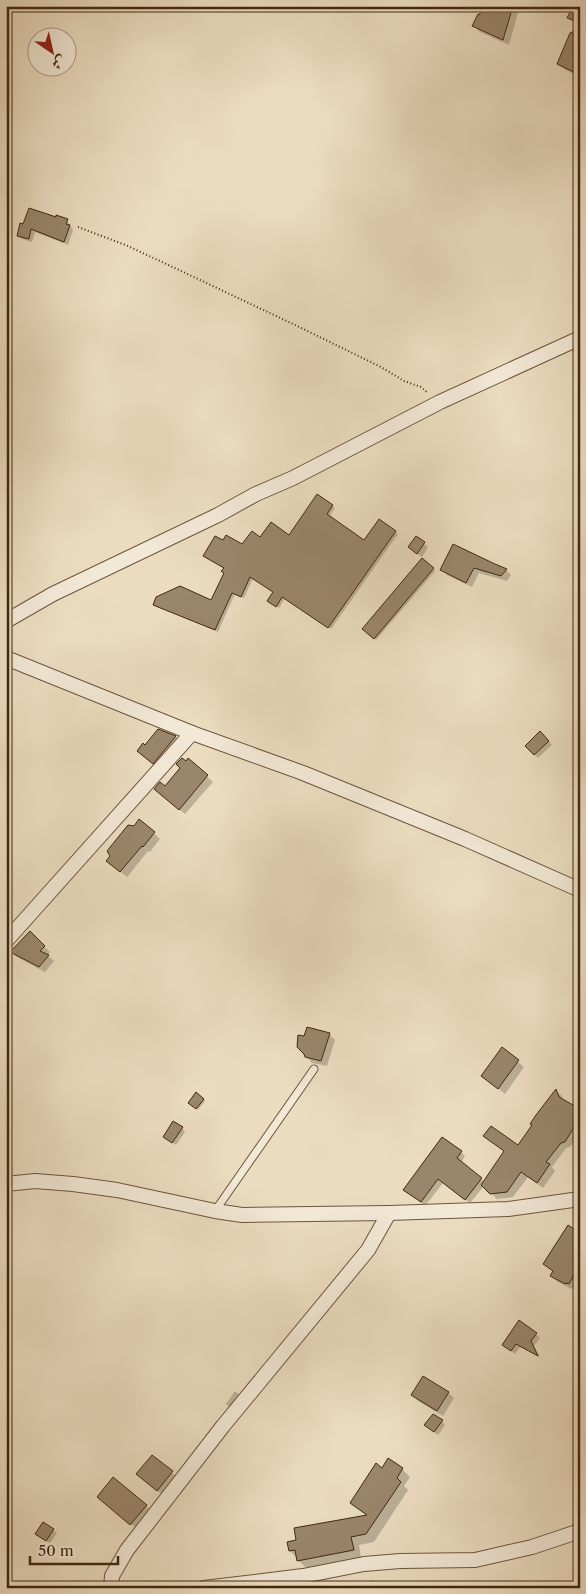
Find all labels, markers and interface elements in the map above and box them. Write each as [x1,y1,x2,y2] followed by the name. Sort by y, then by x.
[28,28,78,78] north arrow
[48,51,70,74] text: ش
[30,1534,118,1566] scale bar
[38,1541,74,1560] text: 50 m

